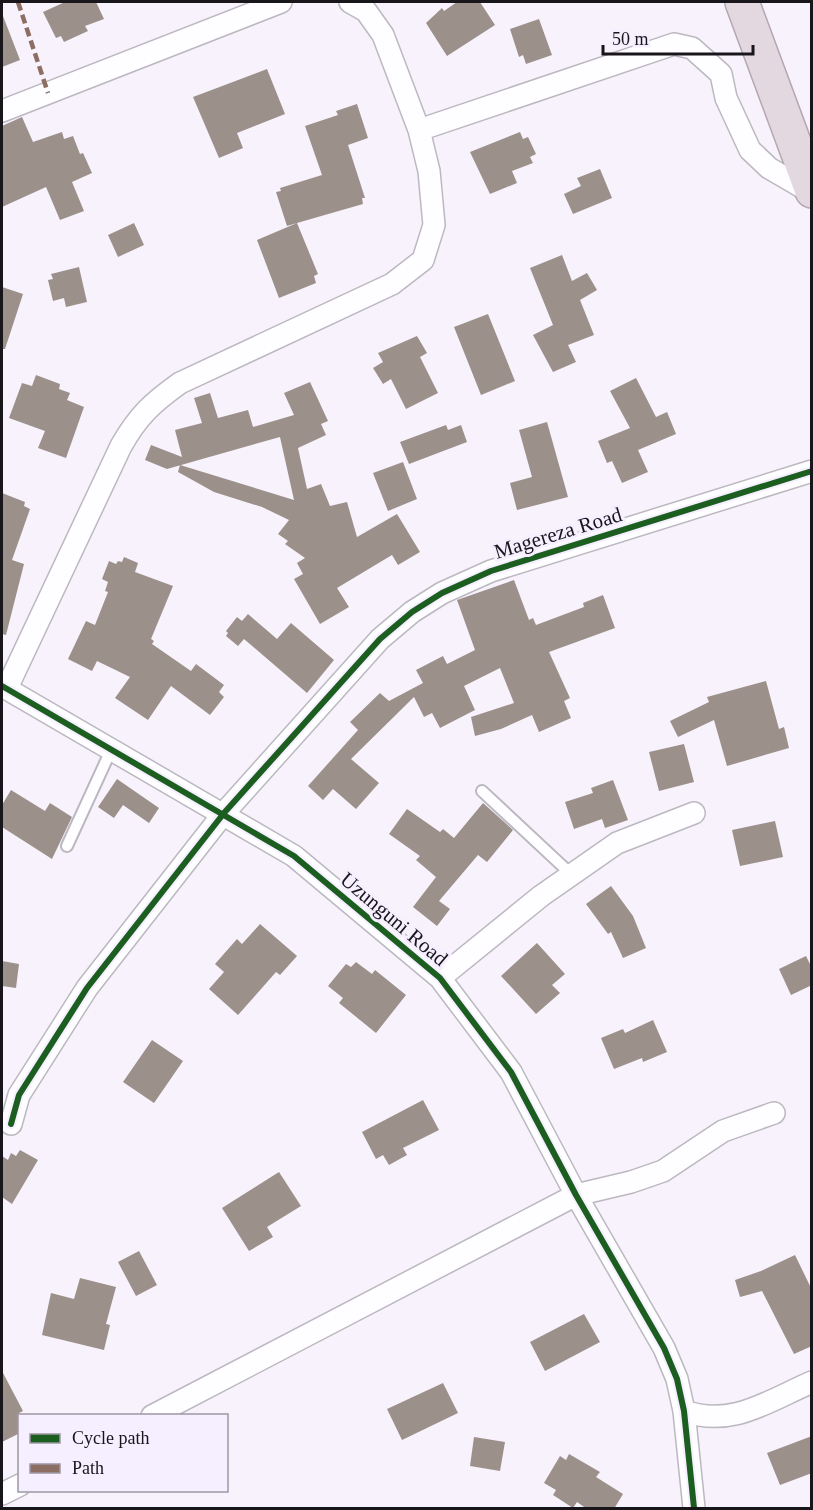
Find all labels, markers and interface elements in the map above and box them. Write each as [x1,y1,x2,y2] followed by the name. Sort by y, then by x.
[603,18,753,56] scale bar
[612,29,649,49] text: 50 m
[491,502,625,564] street label: Magereza Road
[336,867,453,971] street label: Uzunguni Road
[18,1414,228,1492] legend
[72,1428,149,1448] text: Cycle path
[72,1458,104,1478] text: Path

